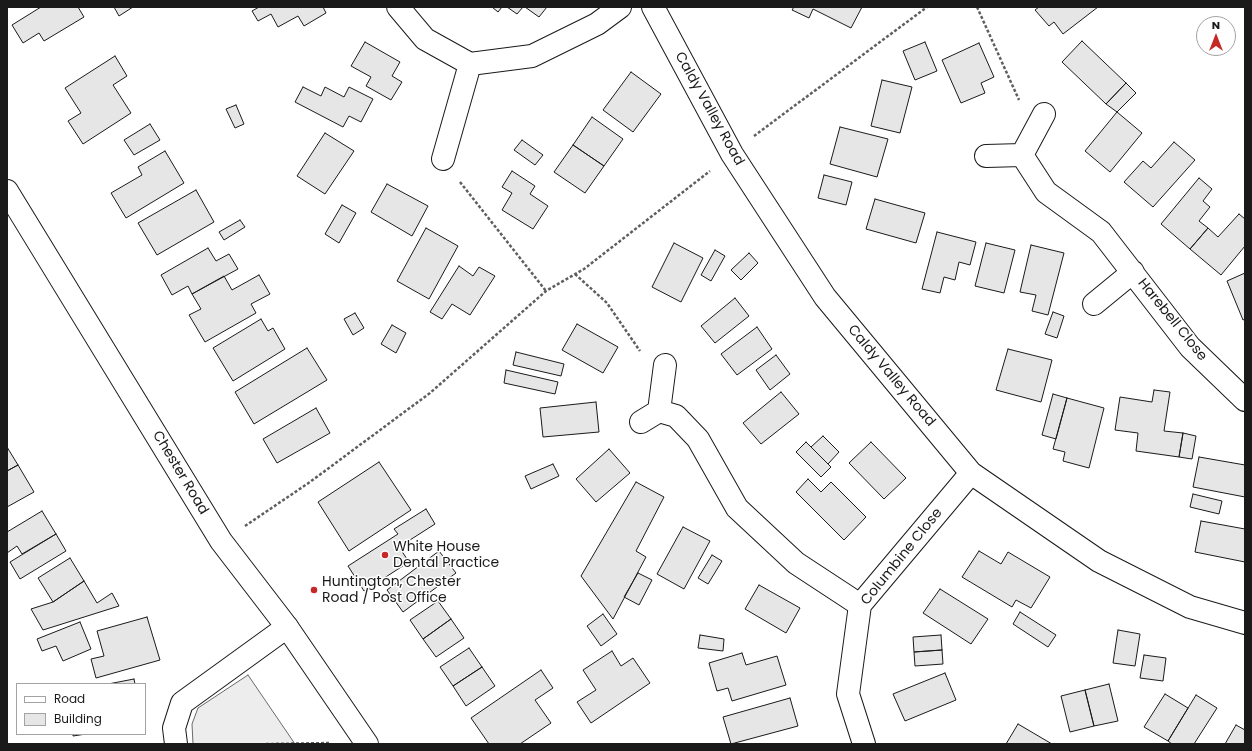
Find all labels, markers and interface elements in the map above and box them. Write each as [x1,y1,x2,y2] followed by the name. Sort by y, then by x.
[1196,16,1236,56] north arrow
[1212,17,1220,33] text: N
[671,49,747,169] street label: Caldy Valley Road
[1134,275,1210,365] street label: Harebell Close
[844,322,938,430] street label: Caldy Valley Road
[148,428,212,518] street label: Chester Road
[858,505,946,609] street label: Columbine Close
[393,539,499,572] place label: White House Dental Practice
[380,550,390,560] marker: White House Dental Practice
[322,574,461,606] place label: Huntington, Chester Road / Post Office
[309,585,319,595] marker: Huntington, Chester Road / Post Office
[16,683,146,735] legend
[54,690,85,707] text: Road
[54,710,102,727] text: Building

